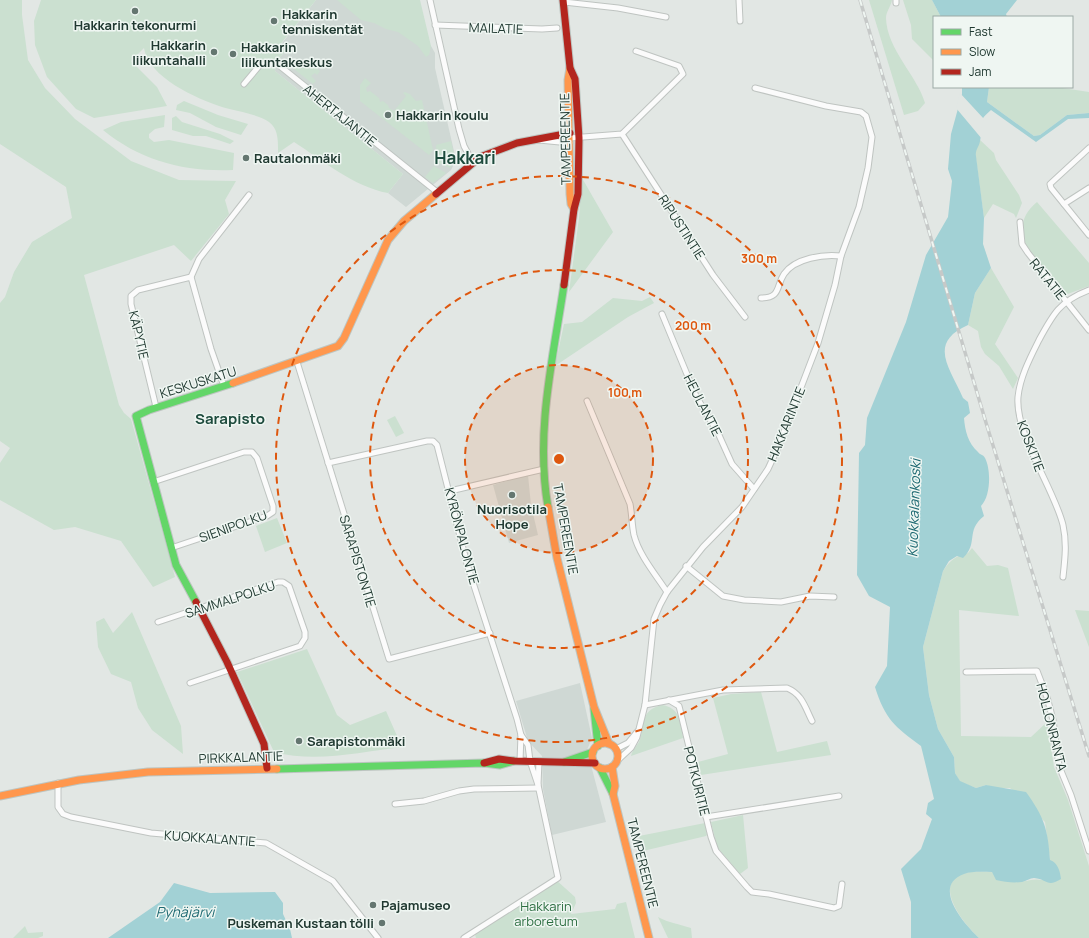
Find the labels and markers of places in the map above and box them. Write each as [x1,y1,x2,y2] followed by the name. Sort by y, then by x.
[282,5,364,38] place label: Hakkarin tenniskentät
[130,6,140,16] marker: Hakkarin tekonurmi
[74,16,196,34] place label: Hakkarin tekonurmi
[269,16,279,26] marker: Hakkarin tenniskentät
[132,36,206,69] place label: Hakkarin liikuntahalli
[241,38,332,71] place label: Hakkarin liikuntakeskus
[209,47,219,57] marker: Hakkarin liikuntahalli
[228,49,238,59] marker: Hakkarin liikuntakeskus
[396,106,489,124] place label: Hakkarin koulu
[383,110,393,120] marker: Hakkarin koulu
[254,149,341,167] place label: Rautalonmäki
[241,153,251,163] marker: Rautalonmäki
[552,452,566,466] centre of rings
[507,490,517,500] marker: Nuorisotila Hope
[477,500,547,533] place label: Nuorisotila Hope
[307,732,406,750] place label: Sarapistonmäki
[294,736,304,746] marker: Sarapistonmäki
[381,896,451,914] place label: Pajamuseo
[368,900,378,910] marker: Pajamuseo
[227,914,374,932] place label: Puskeman Kustaan tölli
[377,918,387,928] marker: Puskeman Kustaan tölli

